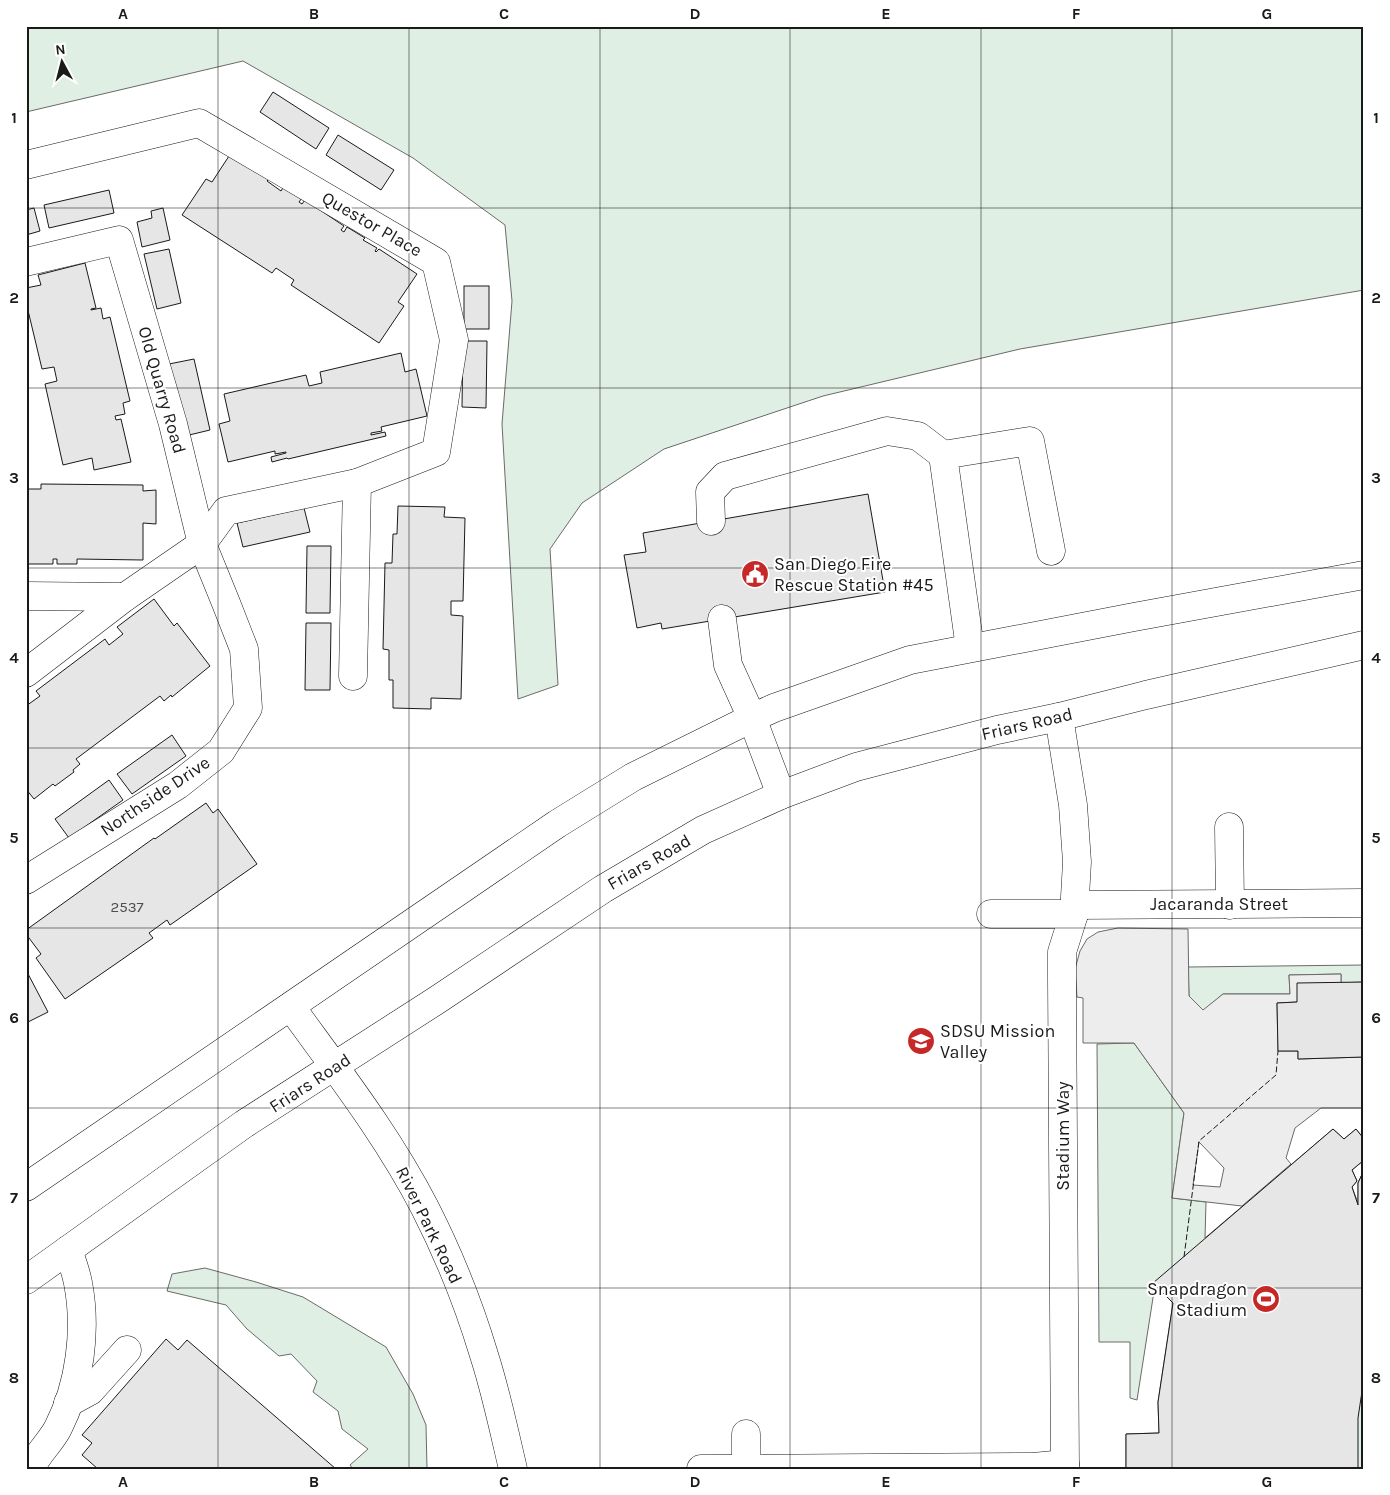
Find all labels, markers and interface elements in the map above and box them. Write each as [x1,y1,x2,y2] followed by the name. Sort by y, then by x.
[118,4,128,23] text: A
[309,4,319,23] text: B
[499,4,509,23] text: C
[690,4,701,23] text: D
[881,4,891,23] text: E
[1072,4,1081,23] text: F
[1262,4,1272,23] text: G
[38,38,88,88] north arrow
[54,41,66,59] text: N
[11,108,17,127] text: 1
[1373,108,1379,127] text: 1
[318,186,426,262] street label: Questor Place
[9,288,19,307] text: 2
[1371,288,1381,307] text: 2
[133,324,191,456] street label: Old Quarry Road
[9,468,19,487] text: 3
[1371,468,1381,487] text: 3
[774,553,934,596] place label: San Diego Fire Rescue Station #45
[740,559,770,589] public building icon: San Diego Fire Rescue Station #45
[9,648,19,667] text: 4
[1371,648,1381,667] text: 4
[979,703,1075,745] street label: Friars Road
[96,751,214,841] street label: Northside Drive
[9,828,19,847] text: 5
[1371,828,1381,847] text: 5
[603,829,695,895] street label: Friars Road
[1150,893,1288,915] street label: Jacaranda Street
[110,898,144,916] house number: 2537
[9,1008,19,1027] text: 6
[1371,1008,1381,1027] text: 6
[940,1020,1055,1063] place label: SDSU Mission Valley
[906,1026,936,1056] school or university icon: SDSU Mission Valley
[265,1048,355,1118] street label: Friars Road
[1052,1081,1074,1191] street label: Stadium Way
[391,1163,467,1287] street label: River Park Road
[10,1188,18,1207] text: 7
[1372,1188,1380,1207] text: 7
[1147,1278,1247,1321] place label: Snapdragon Stadium
[1251,1284,1281,1314] sports icon: Snapdragon Stadium
[9,1368,19,1387] text: 8
[1371,1368,1381,1387] text: 8
[118,1472,128,1491] text: A
[309,1472,319,1491] text: B
[499,1472,509,1491] text: C
[690,1472,701,1491] text: D
[881,1472,891,1491] text: E
[1072,1472,1081,1491] text: F
[1262,1472,1272,1491] text: G

